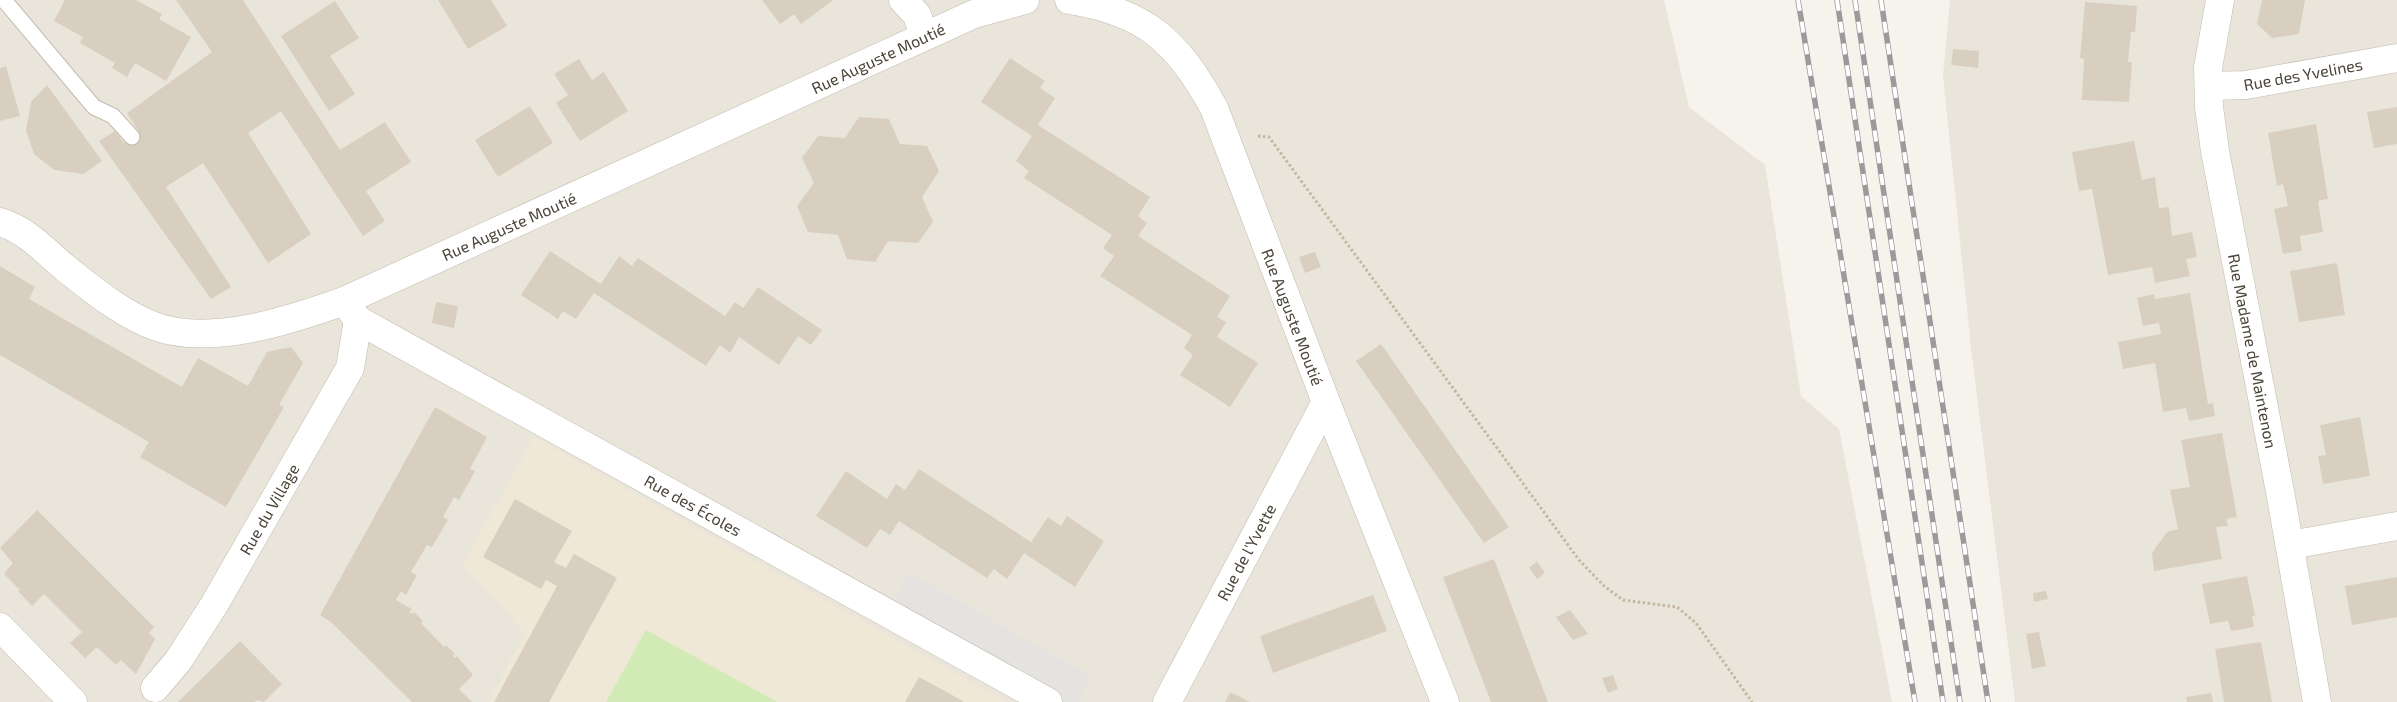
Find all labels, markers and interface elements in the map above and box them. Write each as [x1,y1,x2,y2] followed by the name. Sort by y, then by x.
[808,19,948,97] street label: Rue Auguste Moutié
[2242,54,2364,94] street label: Rue des Yvelines
[439,188,579,264] street label: Rue Auguste Moutié
[1258,246,1328,388] street label: Rue Auguste Moutié
[2225,252,2281,450] street label: Rue Madame de Maintenon
[235,460,303,558] street label: Rue du Village
[641,471,745,539] street label: Rue des Écoles
[1213,500,1279,604] street label: Rue de l'Yvette

